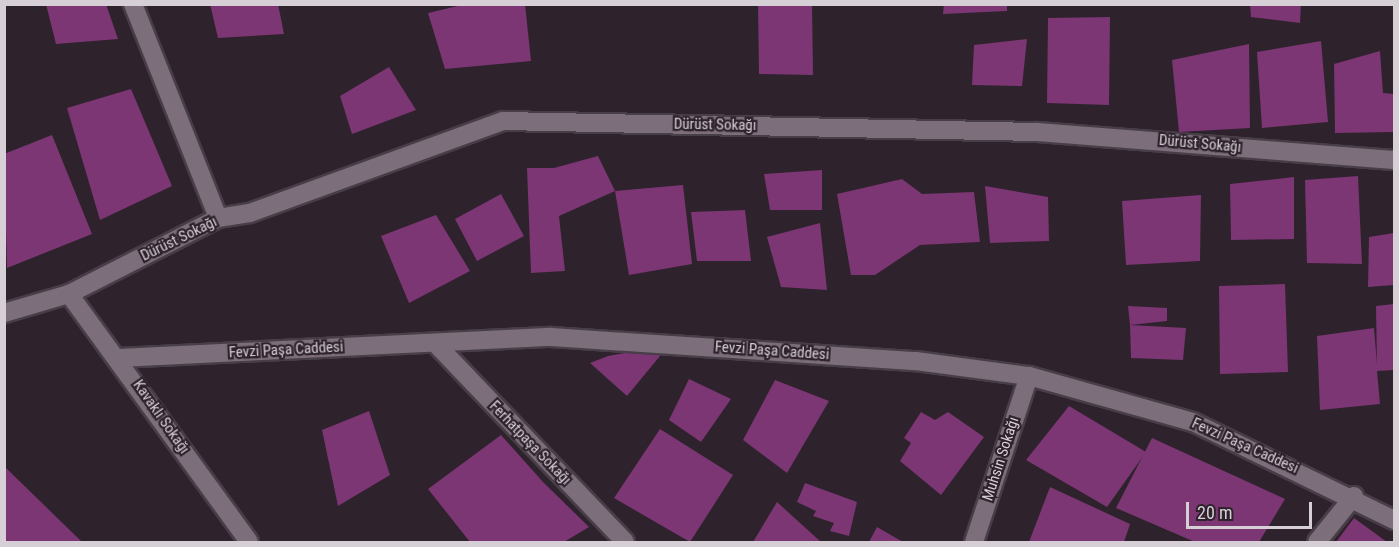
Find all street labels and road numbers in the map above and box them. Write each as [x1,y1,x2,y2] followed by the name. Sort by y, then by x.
[674,115,756,135] street label: Dürüst Sokağı
[1158,131,1242,157] street label: Dürüst Sokağı
[138,213,220,265] street label: Dürüst Sokağı
[228,338,344,362] street label: Fevzi Paşa Caddesi
[714,338,830,364] street label: Fevzi Paşa Caddesi
[129,377,193,457] street label: Kavaklı Sokağı
[485,397,575,489] street label: Ferhatpaşa Sokağı
[1189,414,1301,478] street label: Fevzi Paşa Caddesi
[979,415,1023,503] street label: Muhsin Sokağı

